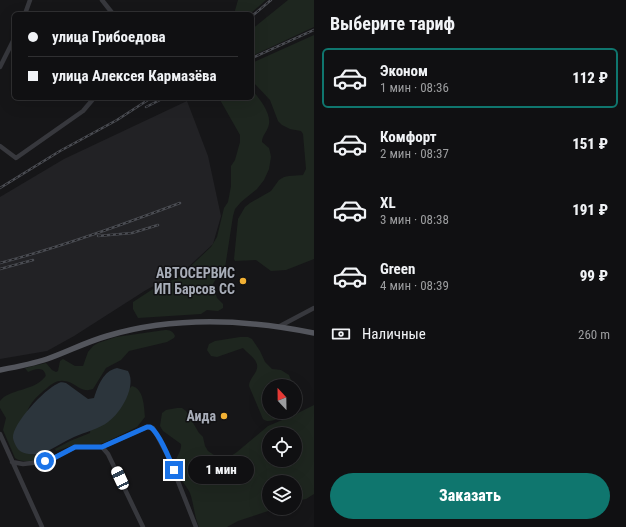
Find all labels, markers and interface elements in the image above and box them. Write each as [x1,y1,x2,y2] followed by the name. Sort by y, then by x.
[330,13,455,34] text: Выберите тариф
[52,28,166,46] text: улица Грибоедова
[332,60,368,96] icon: car
[380,62,428,80] text: Эконом
[52,67,217,85] text: улица Алексея Кармазёва
[572,69,608,87] text: 112 ₽
[380,80,449,95] text: 1 мин · 08:36
[332,126,368,162] icon: car
[380,128,437,146] text: Комфорт
[572,135,608,153] text: 151 ₽
[380,146,449,161] text: 2 мин · 08:37
[332,192,368,228] icon: car
[380,194,396,212] text: XL
[572,201,608,219] text: 191 ₽
[380,212,449,227] text: 3 мин · 08:38
[332,258,368,294] icon: car
[380,260,415,278] text: Green
[154,265,235,297] place label: АВТОСЕРВИС ИП Барсов СС
[580,267,608,285] text: 99 ₽
[238,276,248,286] marker: АВТОСЕРВИС ИП Барсов СС
[380,278,449,293] text: 4 мин · 08:39
[330,323,352,345] icon: cash
[362,325,426,343] text: Наличные
[578,327,610,342] text: 260 m
[262,379,302,419] north arrow
[262,379,302,515] map controls
[186,408,216,424] place label: Аида
[219,411,229,421] marker: Аида
[262,427,302,467] button: locate
[36,452,54,470] route start
[188,456,254,484] callout: 1 мин
[165,461,183,479] route end
[205,462,237,477] text: 1 мин
[109,465,131,491] car
[330,473,610,519] button: Заказать
[262,475,302,515] button: layers

